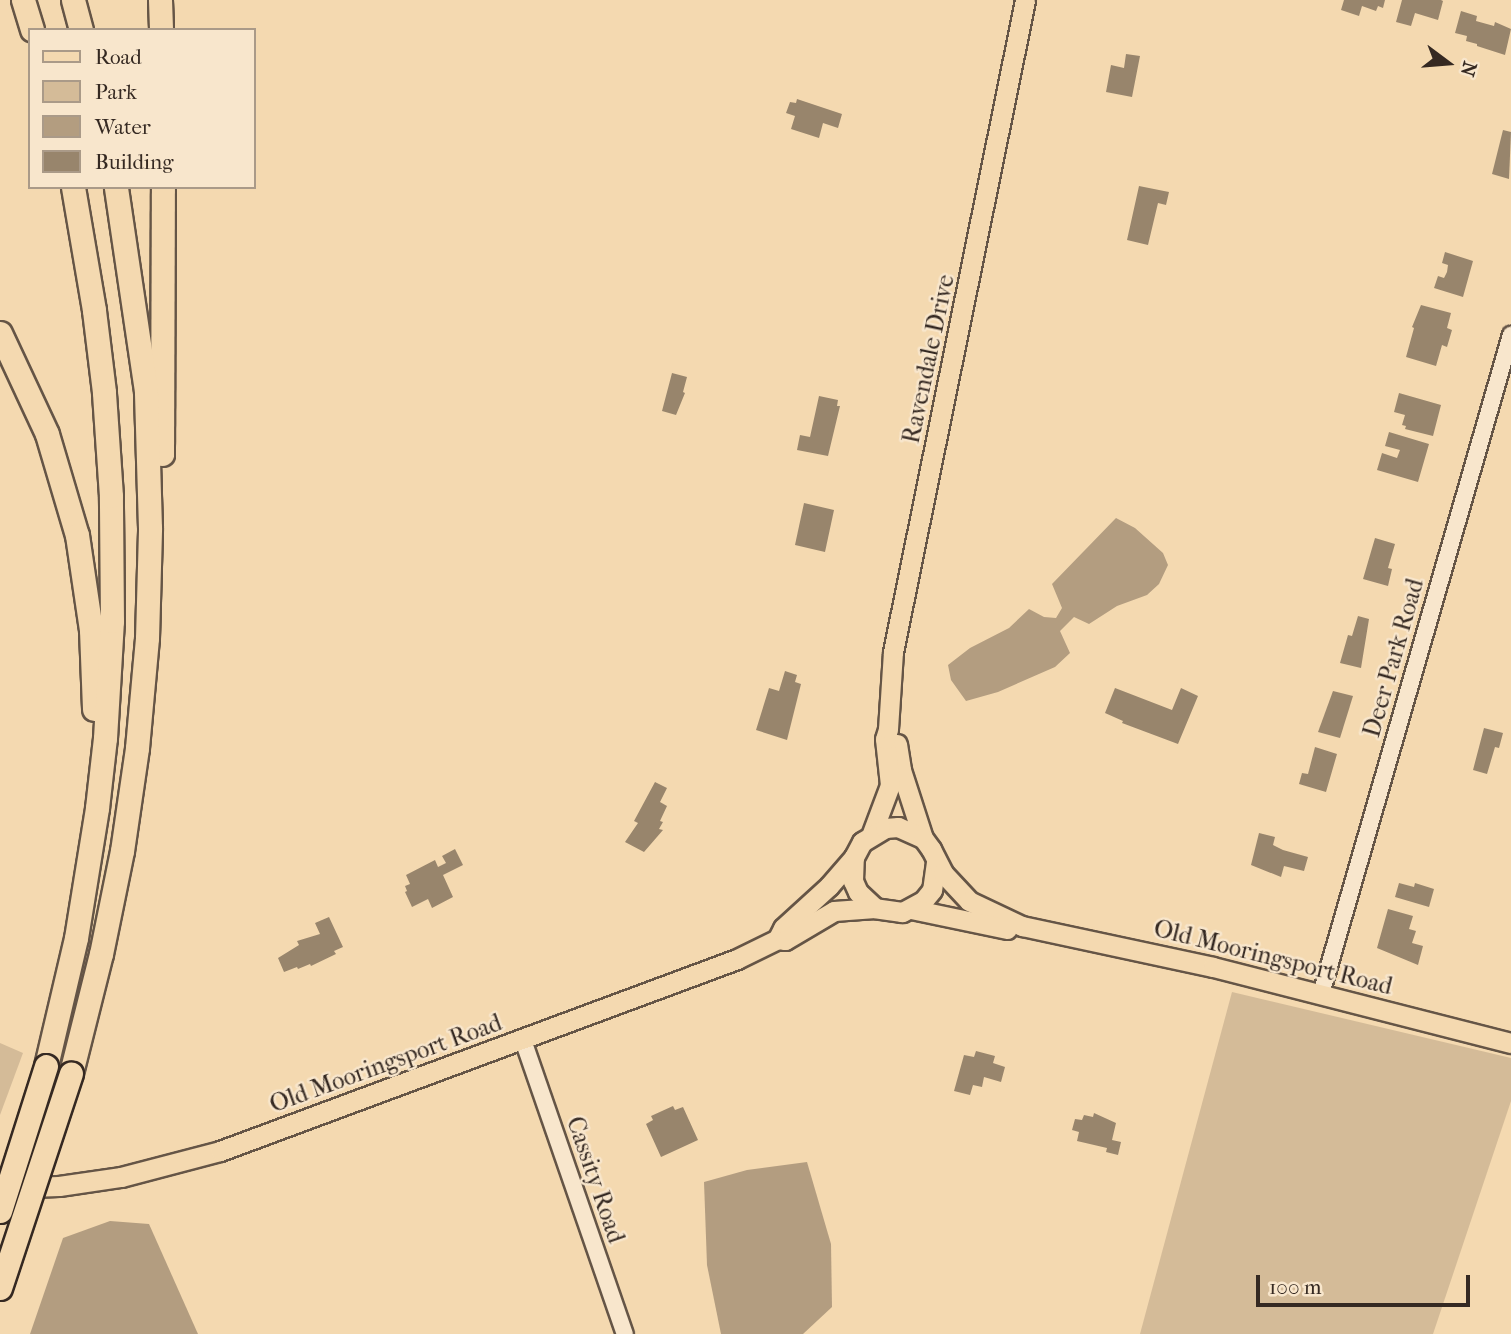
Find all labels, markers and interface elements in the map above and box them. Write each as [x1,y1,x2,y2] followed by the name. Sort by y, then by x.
[28,28,256,189] legend
[1413,28,1483,98] north arrow
[95,45,142,69] text: Road
[1456,59,1481,79] text: N
[95,80,137,104] text: Park
[95,115,151,139] text: Water
[95,150,173,174] text: Building
[897,272,961,446] street label: Ravendale Drive
[1358,575,1430,741] street label: Deer Park Road
[1151,914,1395,1002] street label: Old Mooringsport Road
[266,1009,506,1119] street label: Old Mooringsport Road
[560,1113,630,1247] street label: Cassity Road
[1259,1260,1472,1304] scale bar
[1269,1275,1322,1299] text: 100 m

